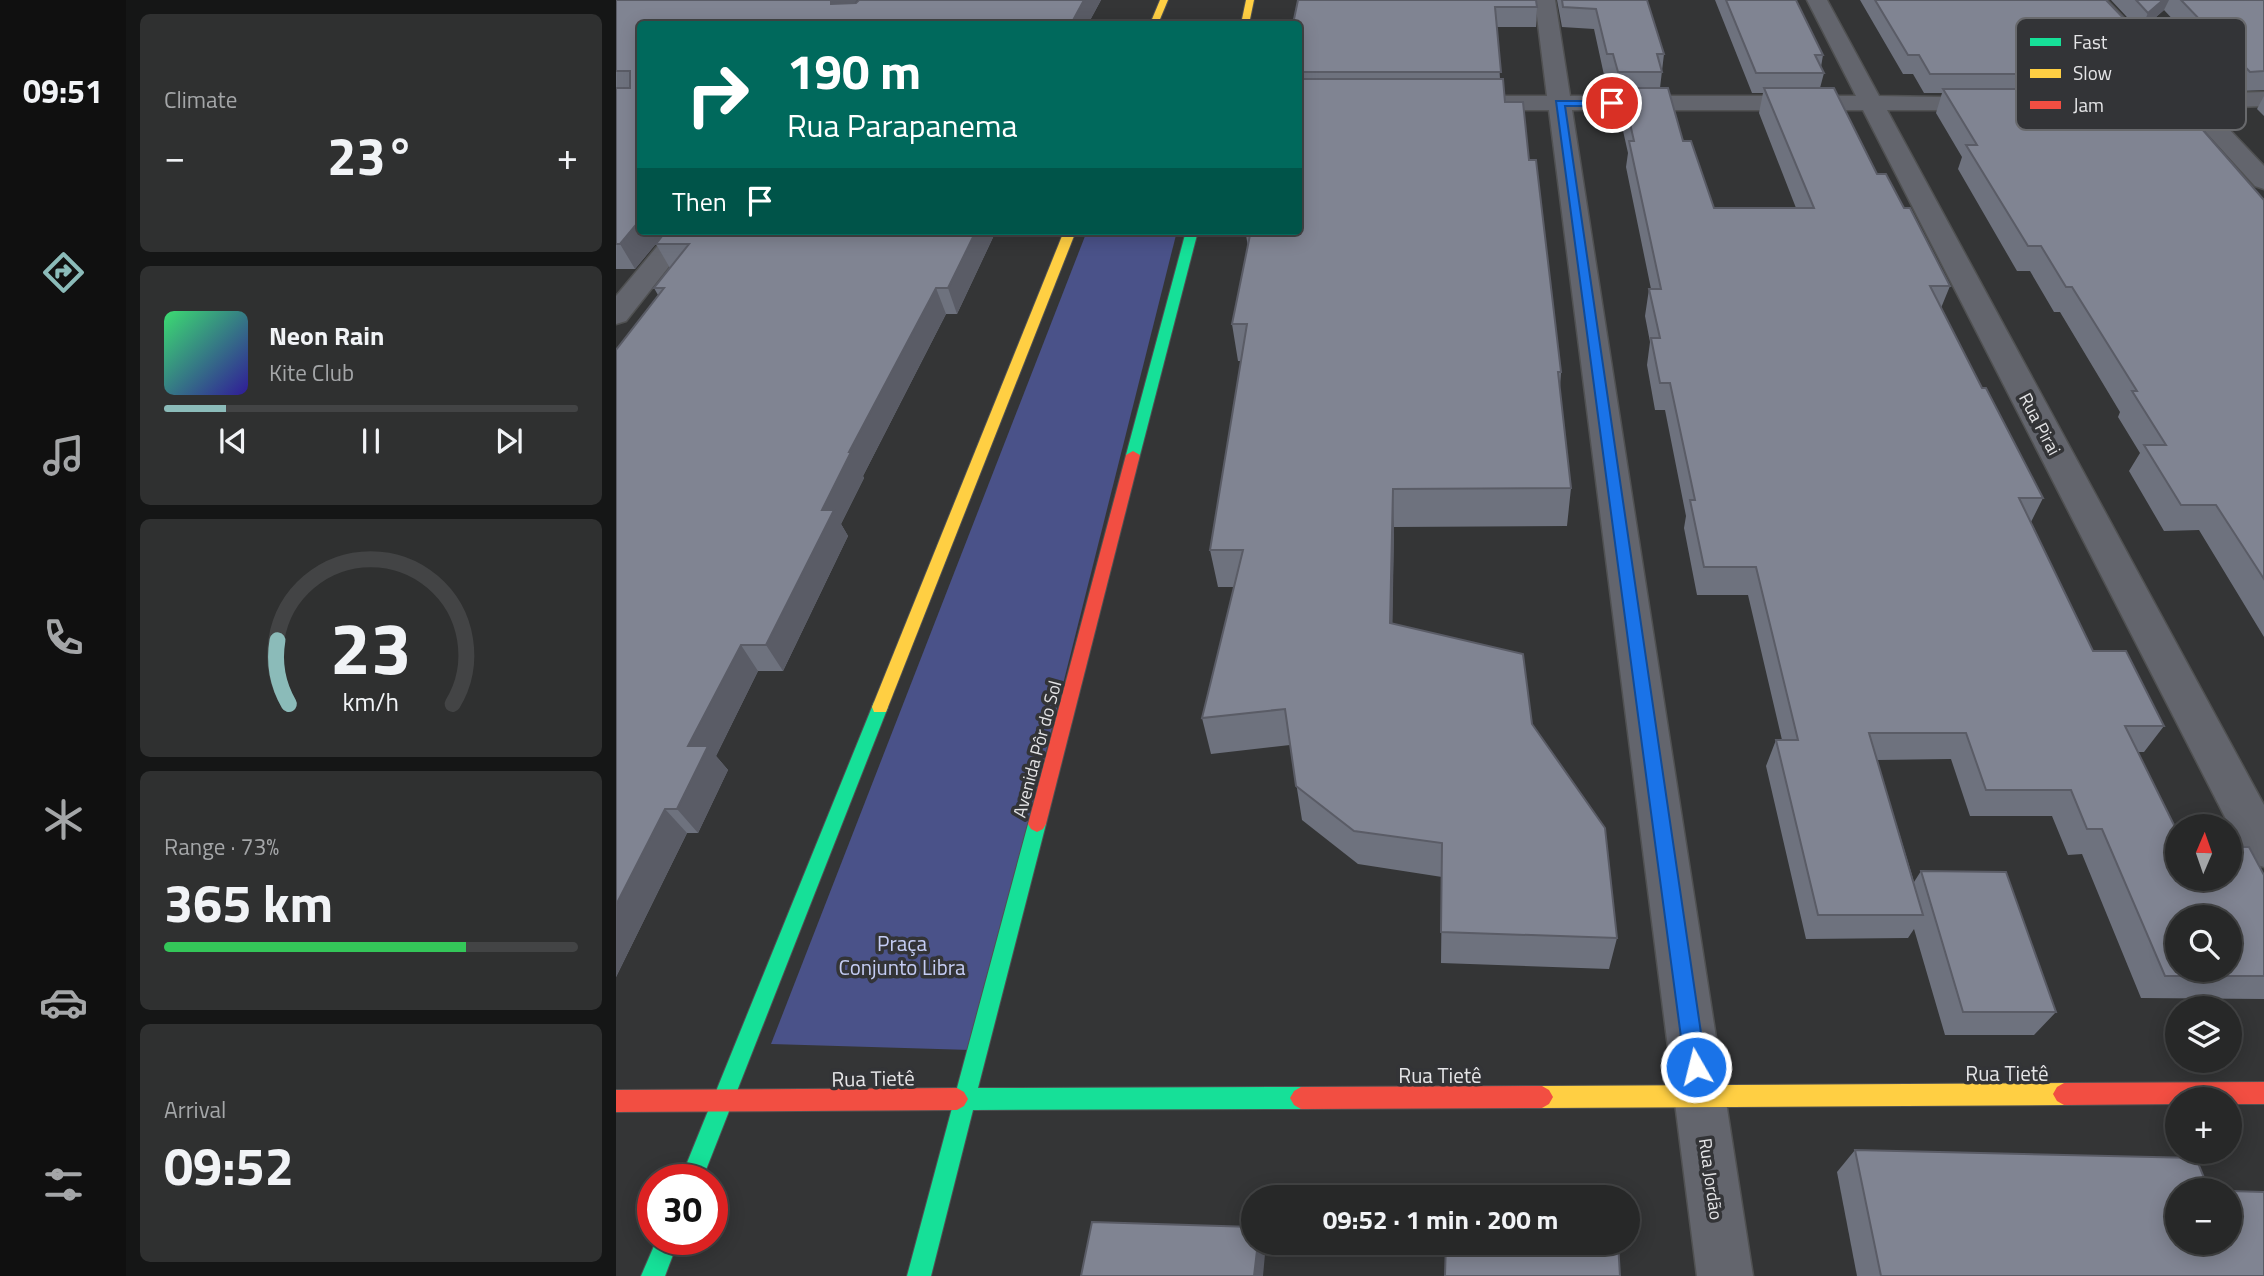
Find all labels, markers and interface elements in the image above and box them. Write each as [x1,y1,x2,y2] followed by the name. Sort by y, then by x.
[2016,18,2246,130] legend
[2073,27,2108,56] text: Fast
[787,33,921,108] text: 190 m
[672,49,763,140] icon: right
[2073,58,2112,87] text: Slow
[23,67,103,115] text: 09:51
[1582,73,1642,133] pin
[164,82,237,117] text: Climate
[1593,84,1631,122] icon: arrive
[2073,90,2104,119] text: Jam
[787,101,1018,149] text: Rua Parapanema
[327,116,415,195] text: 23°
[164,127,185,185] text: −
[557,127,578,185] text: +
[672,182,727,221] text: Then
[741,182,779,220] icon: arrive
[39,248,88,297] icon: directions
[269,316,384,355] text: Neon Rain
[269,355,354,390] text: Kite Club
[2012,388,2068,460] street label: Rua Pirai
[214,422,252,460] icon: previous
[352,422,390,460] icon: pause
[490,422,528,460] icon: next
[39,431,88,480] icon: music
[330,592,412,702] text: 23
[39,613,88,662] icon: phone
[1006,678,1068,820] street label: Avenida Pôr do Sol
[343,683,399,721] text: km/h
[39,795,88,844] icon: climate
[2165,814,2242,891] north arrow
[2165,814,2242,1255] map controls
[164,829,279,864] text: Range · 73%
[164,863,333,942] text: 365 km
[2165,905,2242,982] button: search
[838,927,966,983] park label: Praça Conjunto Libra
[39,978,88,1027] icon: car
[2165,996,2242,1073] button: layers
[1659,1030,1733,1104] position arrow
[1965,1057,2049,1089] street label: Rua Tietê
[1398,1059,1482,1091] street label: Rua Tietê
[831,1061,915,1095] street label: Rua Tietê
[2165,1087,2242,1164] button: +
[164,1092,226,1127] text: Arrival
[164,1126,294,1205] text: 09:52
[1692,1136,1730,1222] street label: Rua Jordão
[39,1160,88,1209] icon: filters
[637,1164,728,1255] speed limit sign: 30
[2165,1178,2242,1255] button: −
[1323,1200,1558,1239] text: 09:52 · 1 min · 200 m

